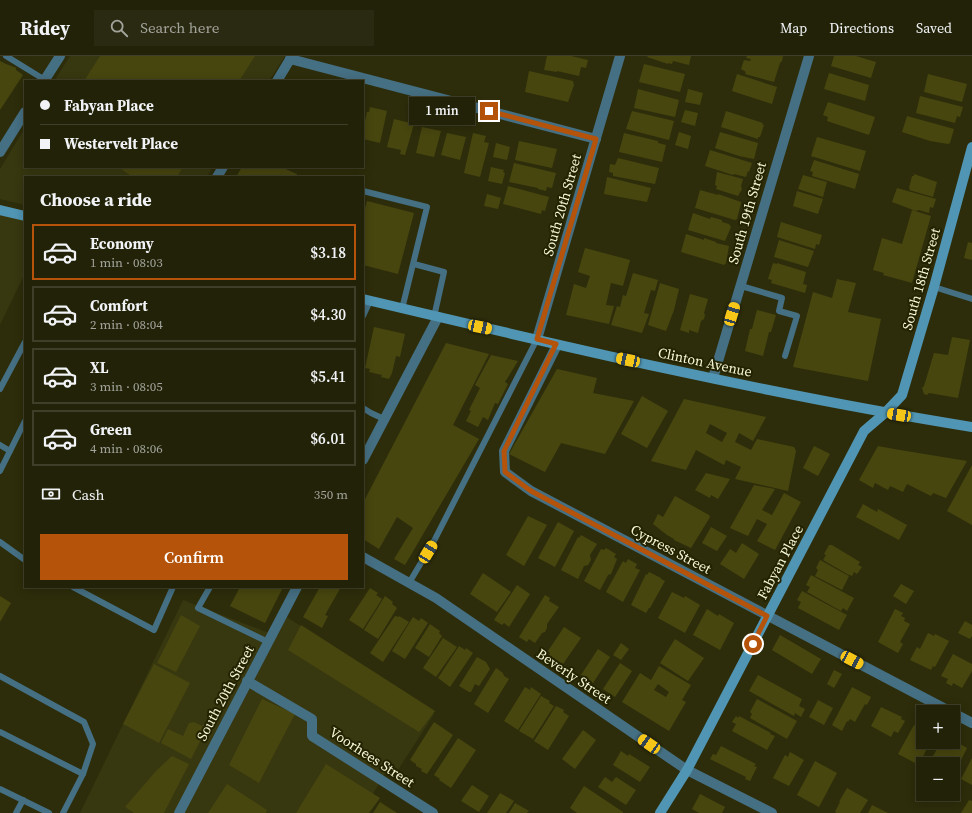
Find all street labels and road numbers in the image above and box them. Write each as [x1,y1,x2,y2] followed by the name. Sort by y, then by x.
[538,151,586,258] street label: South 20th Street
[723,159,771,266] street label: South 19th Street
[897,225,945,332] street label: South 18th Street
[656,342,754,382] street label: Clinton Avenue
[627,519,715,579] street label: Cypress Street
[752,521,808,603] street label: Fabyan Place
[191,641,259,744] street label: South 20th Street
[533,644,616,709] street label: Beverly Street
[326,722,419,792] street label: Voorhees Street

